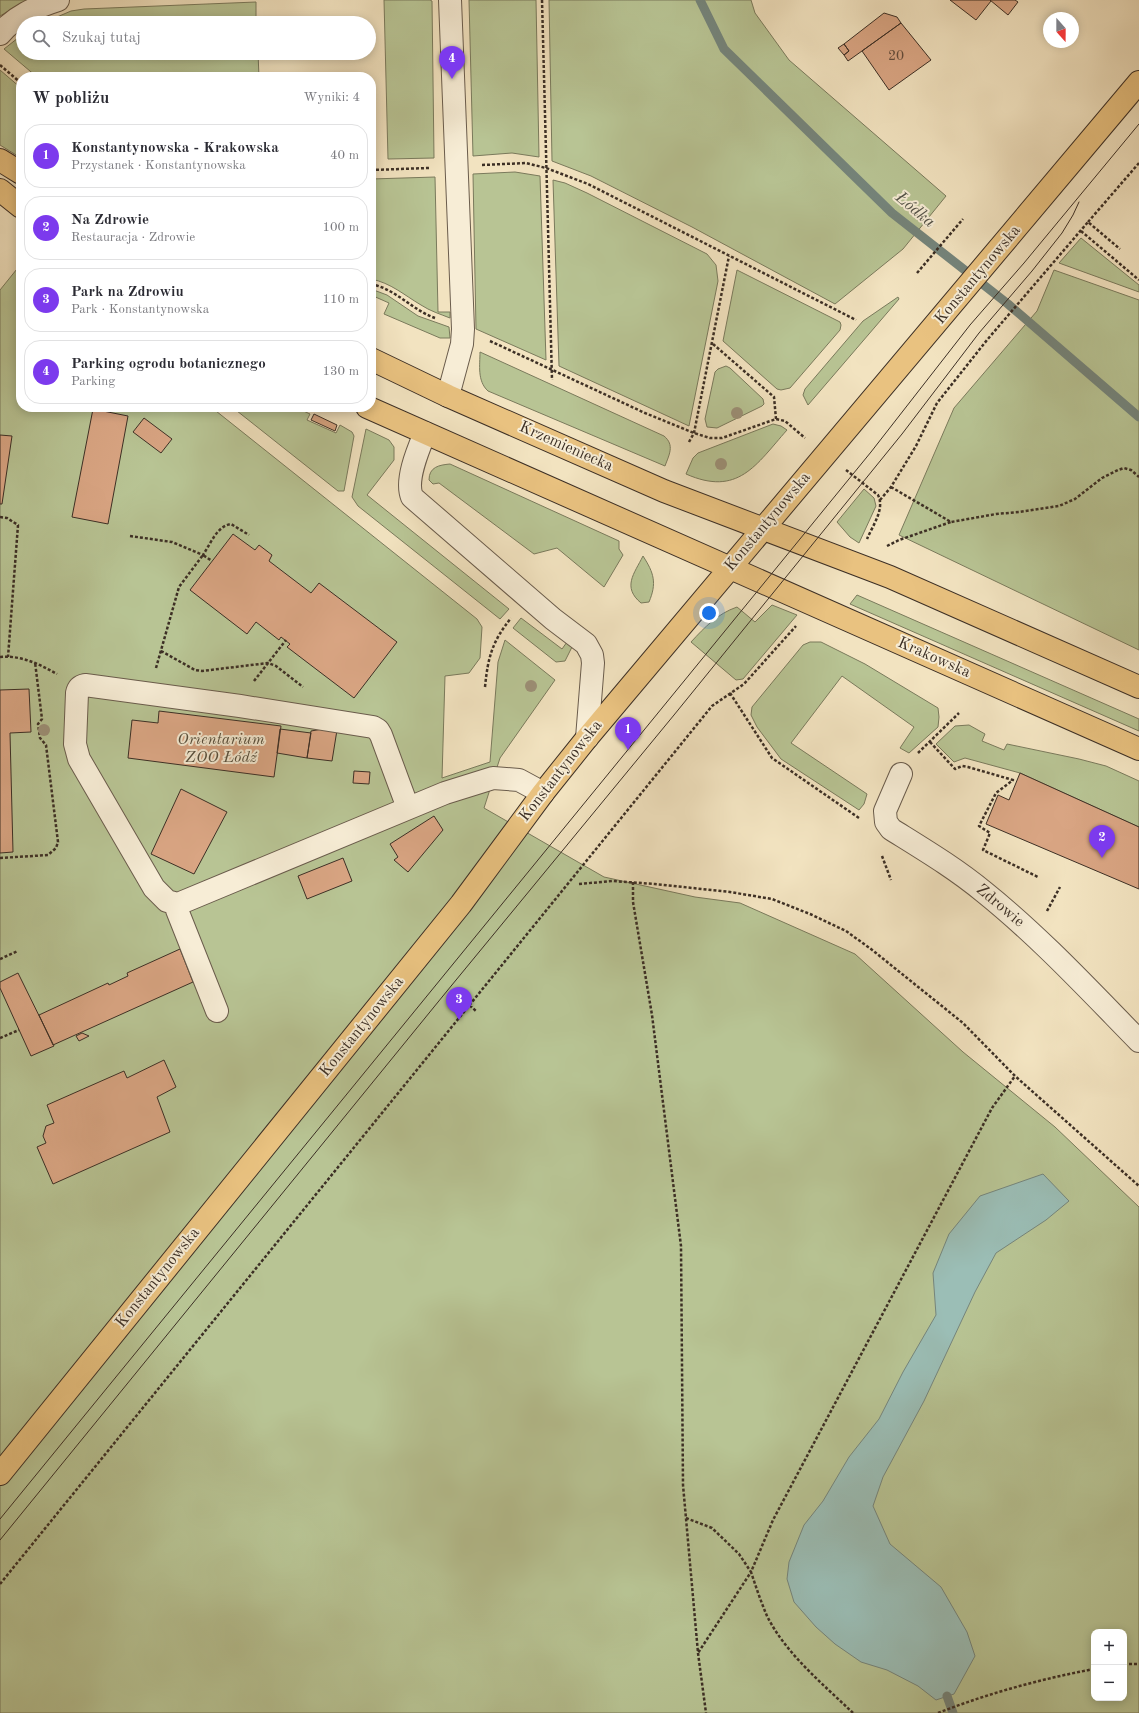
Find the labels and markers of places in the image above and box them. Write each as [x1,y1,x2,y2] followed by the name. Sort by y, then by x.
[439,46,465,79] pin: 4
[615,717,641,750] pin: 1
[1089,825,1115,858] pin: 2
[446,987,472,1020] pin: 3

